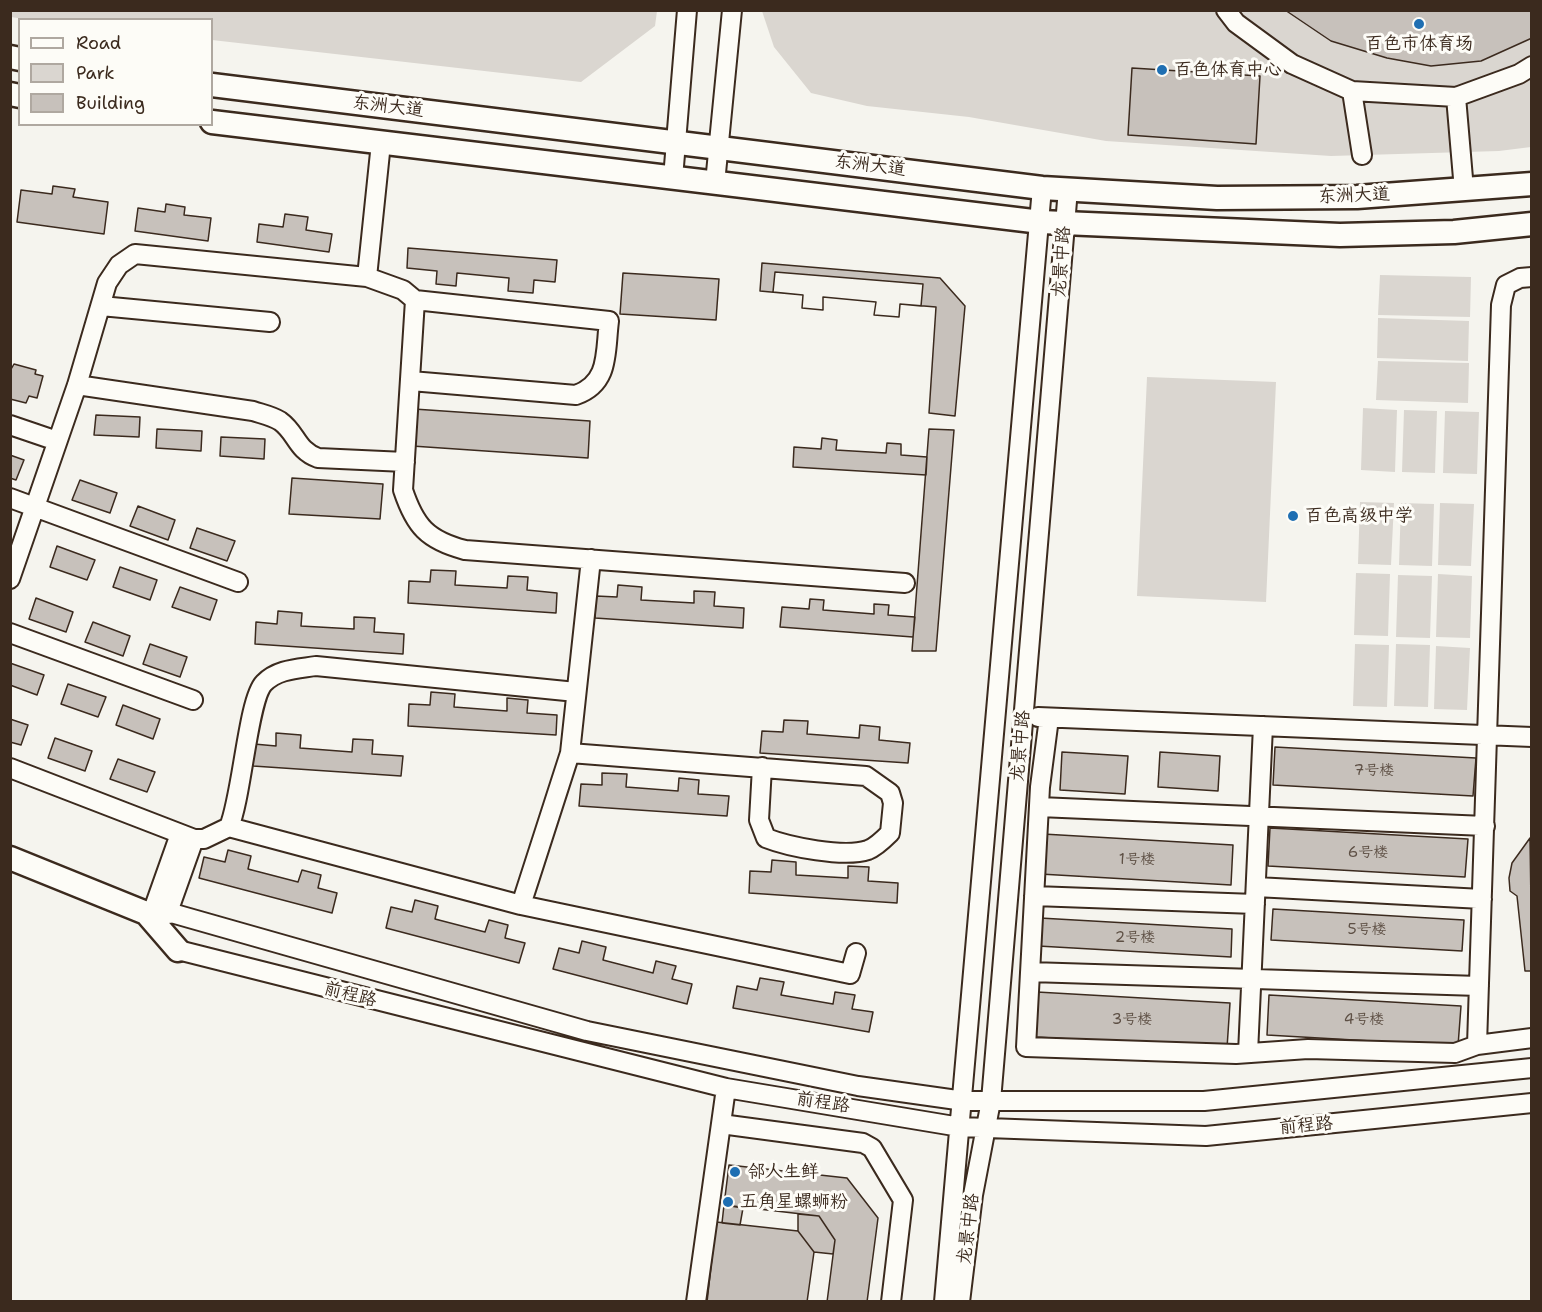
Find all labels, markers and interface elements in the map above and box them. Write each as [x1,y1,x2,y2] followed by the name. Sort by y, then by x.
[1412,17,1426,31] marker: 百色市体育场
[18,18,213,126] legend
[76,31,121,55] text: Road
[1365,33,1473,55] place label: 百色市体育场
[1174,59,1282,81] place label: 百色体育中心
[76,61,115,85] text: Park
[1155,63,1169,77] marker: 百色体育中心
[76,91,145,115] text: Building
[351,92,425,122] street label: 东洲大道
[833,151,907,181] street label: 东洲大道
[1318,184,1390,208] street label: 东洲大道
[1049,225,1075,299] street label: 龙景中路
[1305,505,1413,527] place label: 百色高级中学
[1286,509,1300,523] marker: 百色高级中学
[1007,709,1035,783] street label: 龙景中路
[1354,762,1394,780] house number: 7号楼
[1348,844,1388,862] house number: 6号楼
[1119,851,1155,869] house number: 1号楼
[1347,921,1387,939] house number: 5号楼
[1115,929,1155,947] house number: 2号楼
[321,978,379,1012] street label: 前程路
[1112,1011,1152,1029] house number: 3号楼
[1344,1011,1384,1029] house number: 4号楼
[795,1088,851,1118] street label: 前程路
[1278,1113,1334,1139] street label: 前程路
[747,1161,819,1183] place label: 邻人生鲜
[728,1165,742,1179] marker: 邻人生鲜
[740,1191,848,1213] place label: 五角星螺蛳粉
[954,1192,984,1266] street label: 龙景中路
[721,1195,735,1209] marker: 五角星螺蛳粉

